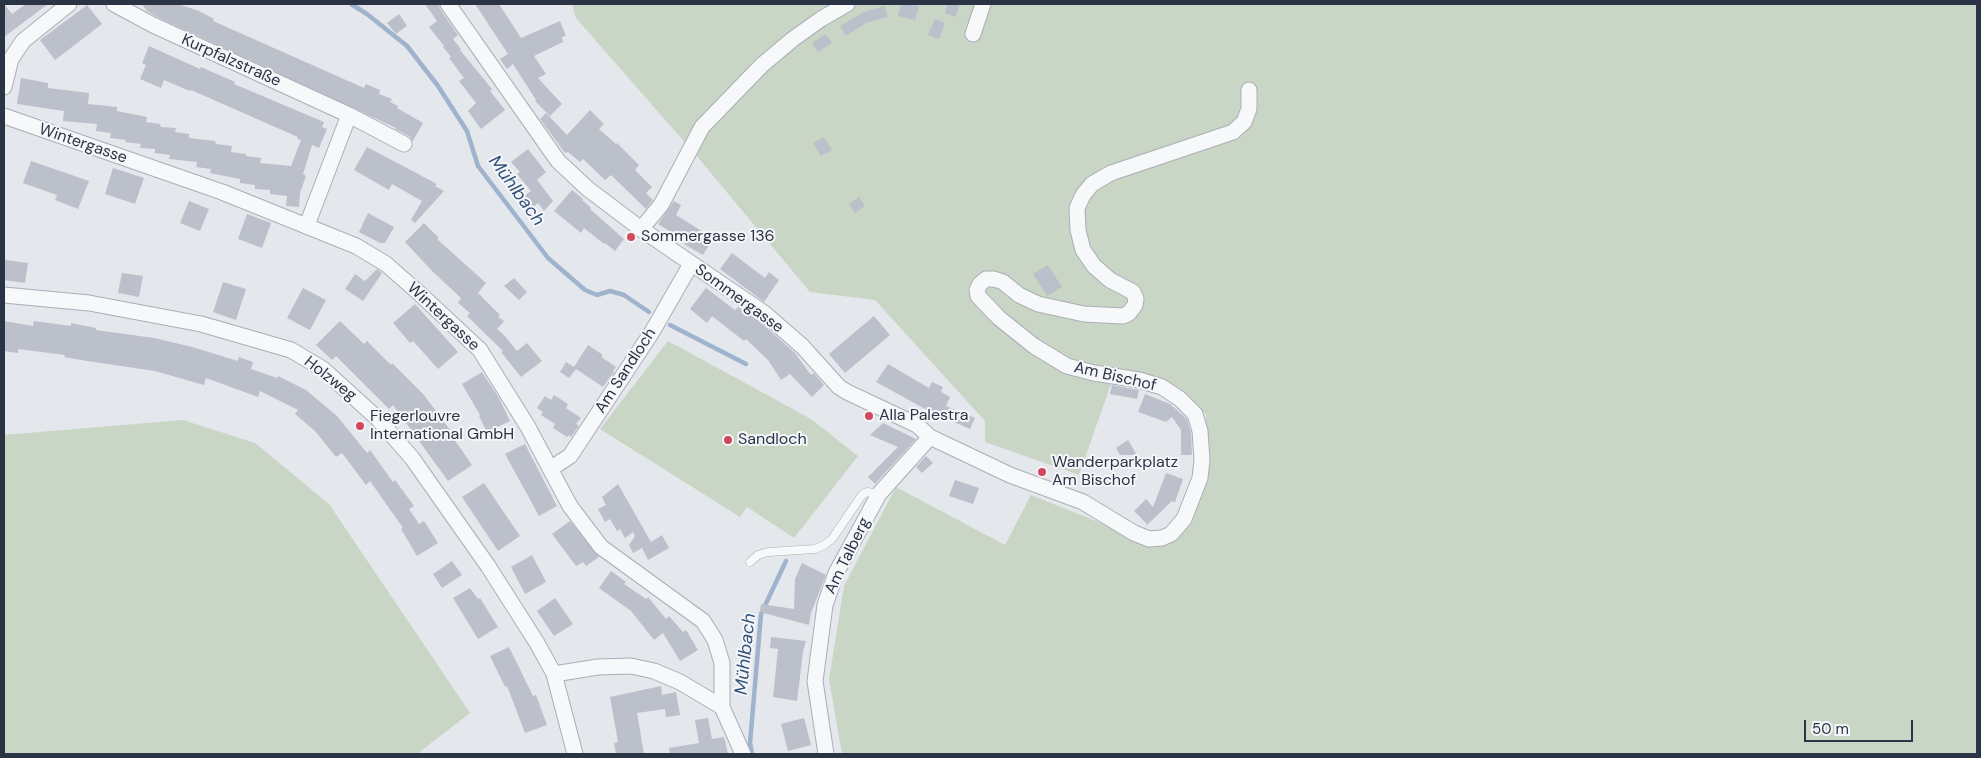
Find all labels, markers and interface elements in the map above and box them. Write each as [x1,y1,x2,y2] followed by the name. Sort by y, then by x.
[178,30,284,92] street label: Kurpfalzstraße
[36,120,130,168] street label: Wintergasse
[483,152,549,230] water label: Mühlbach
[641,227,775,247] place label: Sommergasse 136
[625,231,637,243] marker: Sommergasse 136
[691,260,787,338] street label: Sommergasse
[403,279,483,355] street label: Wintergasse
[591,325,661,417] street label: Am Sandloch
[300,353,360,405] street label: Holzweg
[1072,358,1158,396] street label: Am Bischof
[879,406,969,426] place label: Alla Palestra
[370,407,514,445] place label: Fiegerlouvre International GmbH
[863,410,875,422] marker: Alla Palestra
[354,420,366,432] marker: Fiegerlouvre International GmbH
[738,430,807,450] place label: Sandloch
[722,434,734,446] marker: Sandloch
[1052,453,1178,491] place label: Wanderparkplatz Am Bischof
[1036,466,1048,478] marker: Wanderparkplatz Am Bischof
[821,515,875,597] street label: Am Talberg
[731,612,761,696] water label: Mühlbach
[1806,710,1915,742] scale bar
[1812,719,1849,739] text: 50 m

